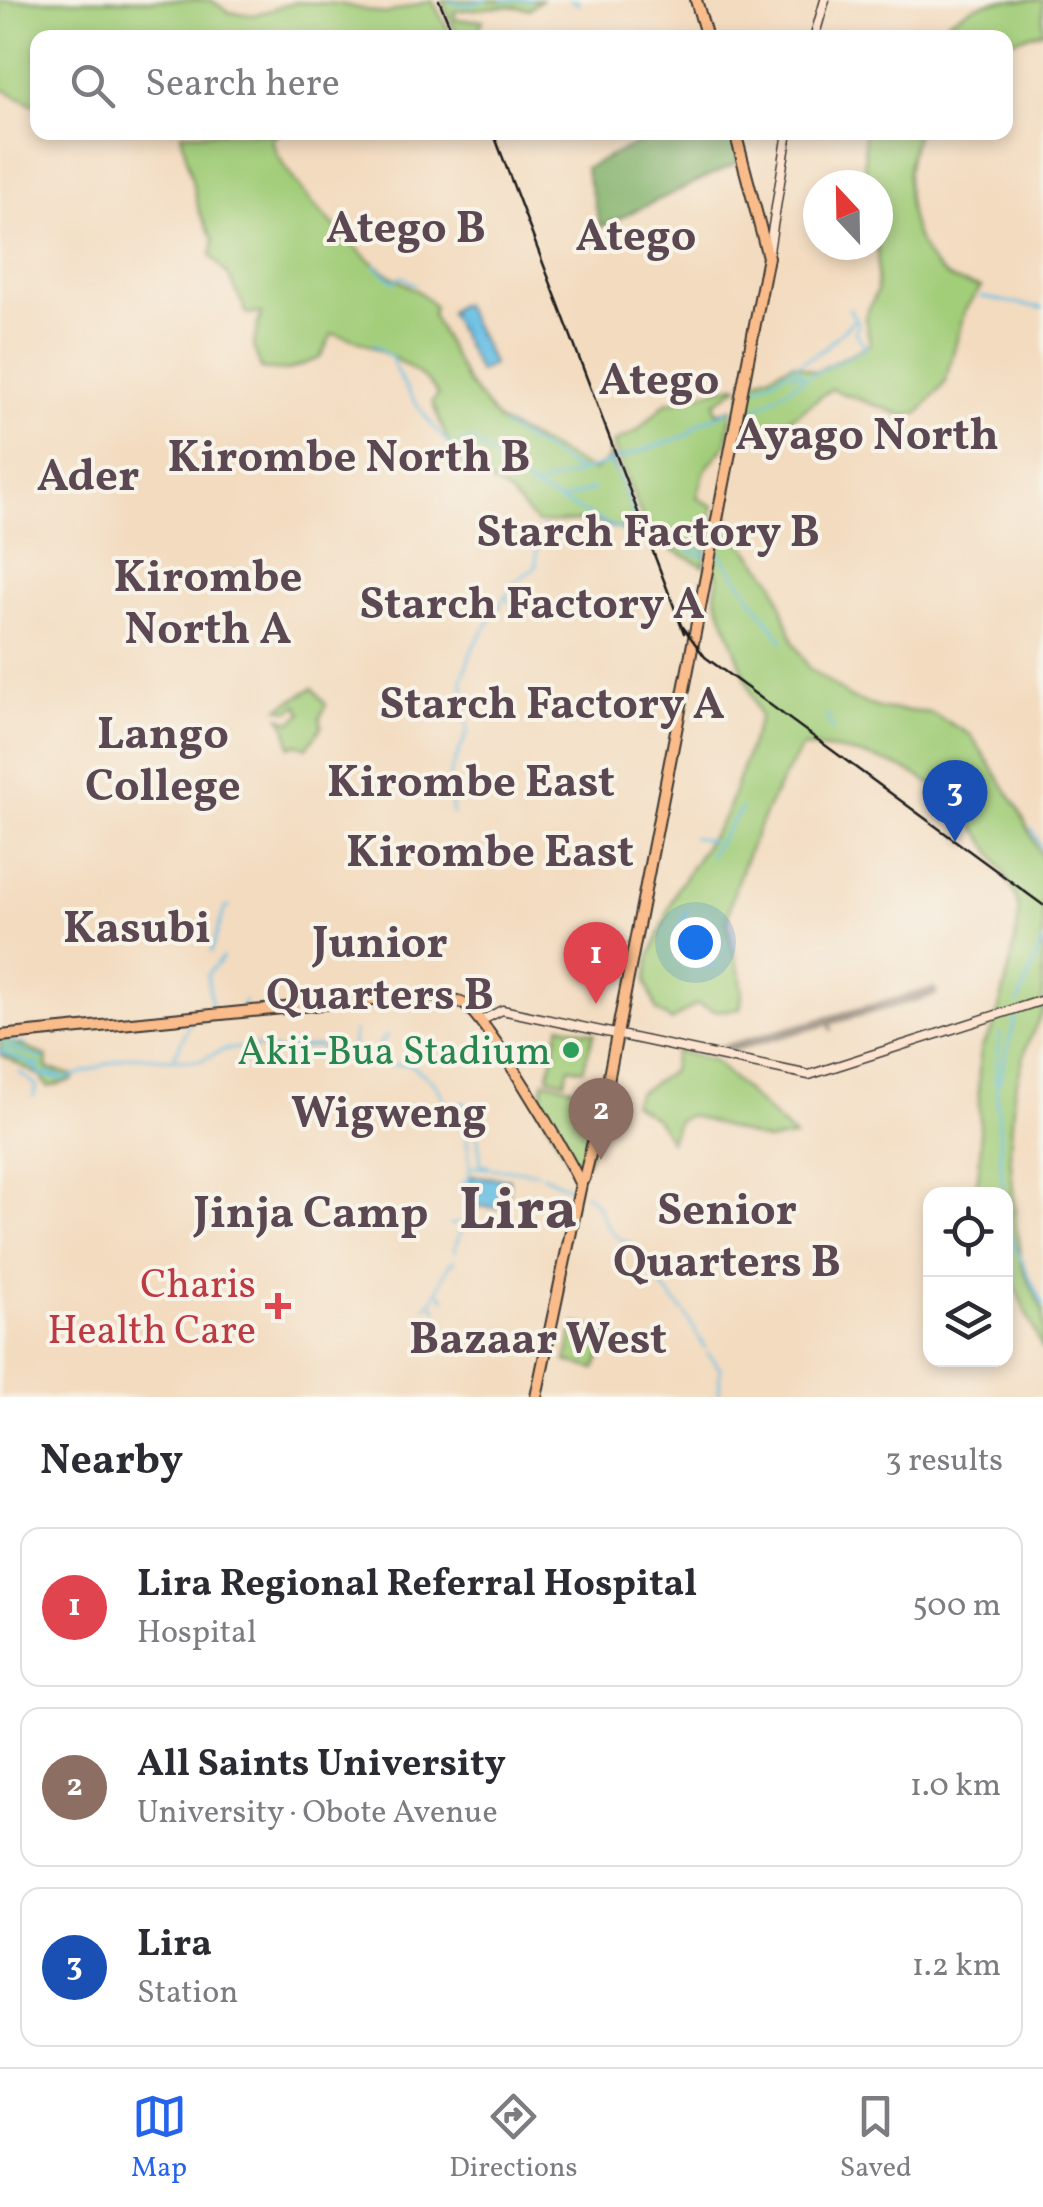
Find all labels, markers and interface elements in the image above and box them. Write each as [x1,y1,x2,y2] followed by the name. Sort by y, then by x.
[30,30,1013,140] search box
[65,58,120,113] icon: search
[145,59,340,112] text: Search here
[803,170,893,260] north arrow
[326,199,486,262] district label: Atego B
[576,207,696,270] district label: Atego
[599,351,719,414] district label: Atego
[735,406,999,469] district label: Ayago North
[168,428,530,491] district label: Kirombe North B
[37,447,139,510] district label: Ader
[476,503,820,566] district label: Starch Factory B
[114,548,302,663] district label: Kirombe North A
[359,575,705,638] district label: Starch Factory A
[379,675,725,738] district label: Starch Factory A
[85,705,241,820] district label: Lango College
[327,753,615,816] district label: Kirombe East
[922,760,988,842] pin: 3
[346,823,634,886] district label: Kirombe East
[63,899,211,962] district label: Kasubi
[266,914,494,1029] district label: Junior Quarters B
[670,917,721,968] your location
[564,922,628,1004] pin: 1
[237,1026,551,1082] place label: Akii-Bua Stadium
[560,1039,582,1061] marker: Akii-Bua Stadium
[568,1078,634,1160] pin: 2
[291,1084,487,1147] district label: Wigweng
[459,1171,577,1254] district label: Lira
[613,1181,841,1296] district label: Senior Quarters B
[193,1184,428,1247] district label: Jinja Camp
[923,1187,1013,1367] map controls
[923,1187,1013,1277] button: locate
[47,1259,256,1361] place label: Charis Health Care
[923,1277,1013,1367] button: layers
[265,1293,291,1319] marker: Charis Health Care
[409,1310,667,1373] district label: Bazaar West
[40,1433,183,1492] text: Nearby
[885,1440,1003,1484] text: 3 results
[137,1559,697,1612] text: Lira Regional Referral Hospital
[68,1585,81,1629] text: 1
[912,1585,1001,1629] text: 500 m
[137,1612,257,1656] text: Hospital
[137,1739,506,1792] text: All Saints University
[66,1765,83,1809] text: 2
[910,1765,1001,1809] text: 1.0 km
[137,1792,498,1836] text: University · Obote Avenue
[137,1919,212,1972] text: Lira
[66,1945,83,1989] text: 3
[912,1945,1001,1989] text: 1.2 km
[137,1972,238,2016] text: Station
[131,2089,187,2188] tab: Map
[449,2089,578,2188] tab: Directions
[840,2089,912,2188] tab: Saved

